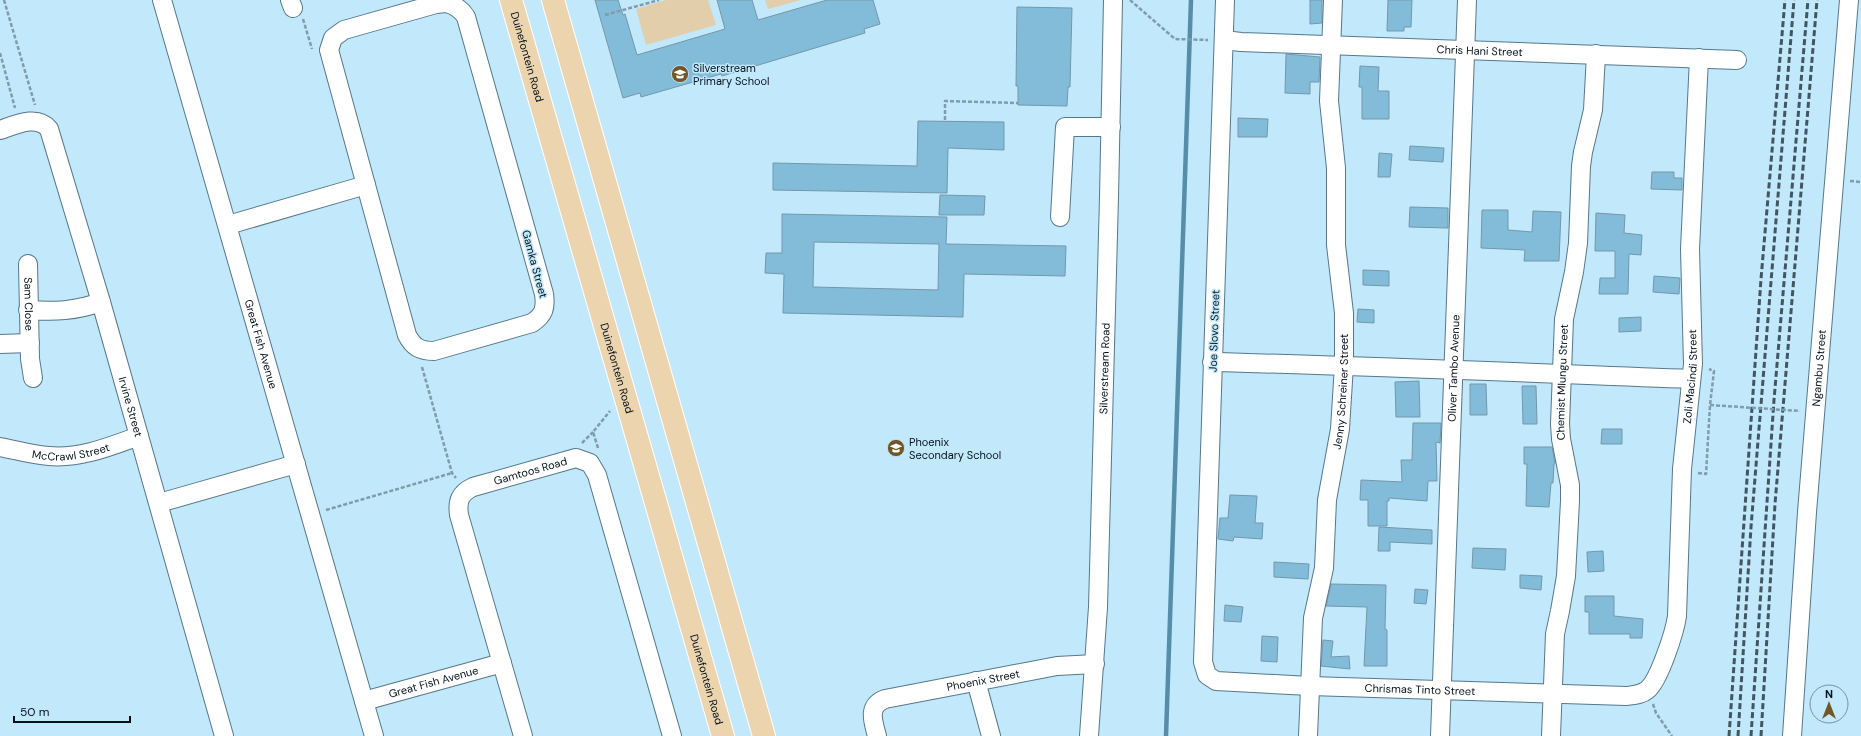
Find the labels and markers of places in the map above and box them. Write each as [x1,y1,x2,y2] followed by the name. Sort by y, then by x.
[693,61,769,88] place label: Silverstream Primary School
[670,64,690,84] school or university icon: Silverstream Primary School
[909,435,1001,462] place label: Phoenix Secondary School
[886,438,906,458] school or university icon: Phoenix Secondary School

